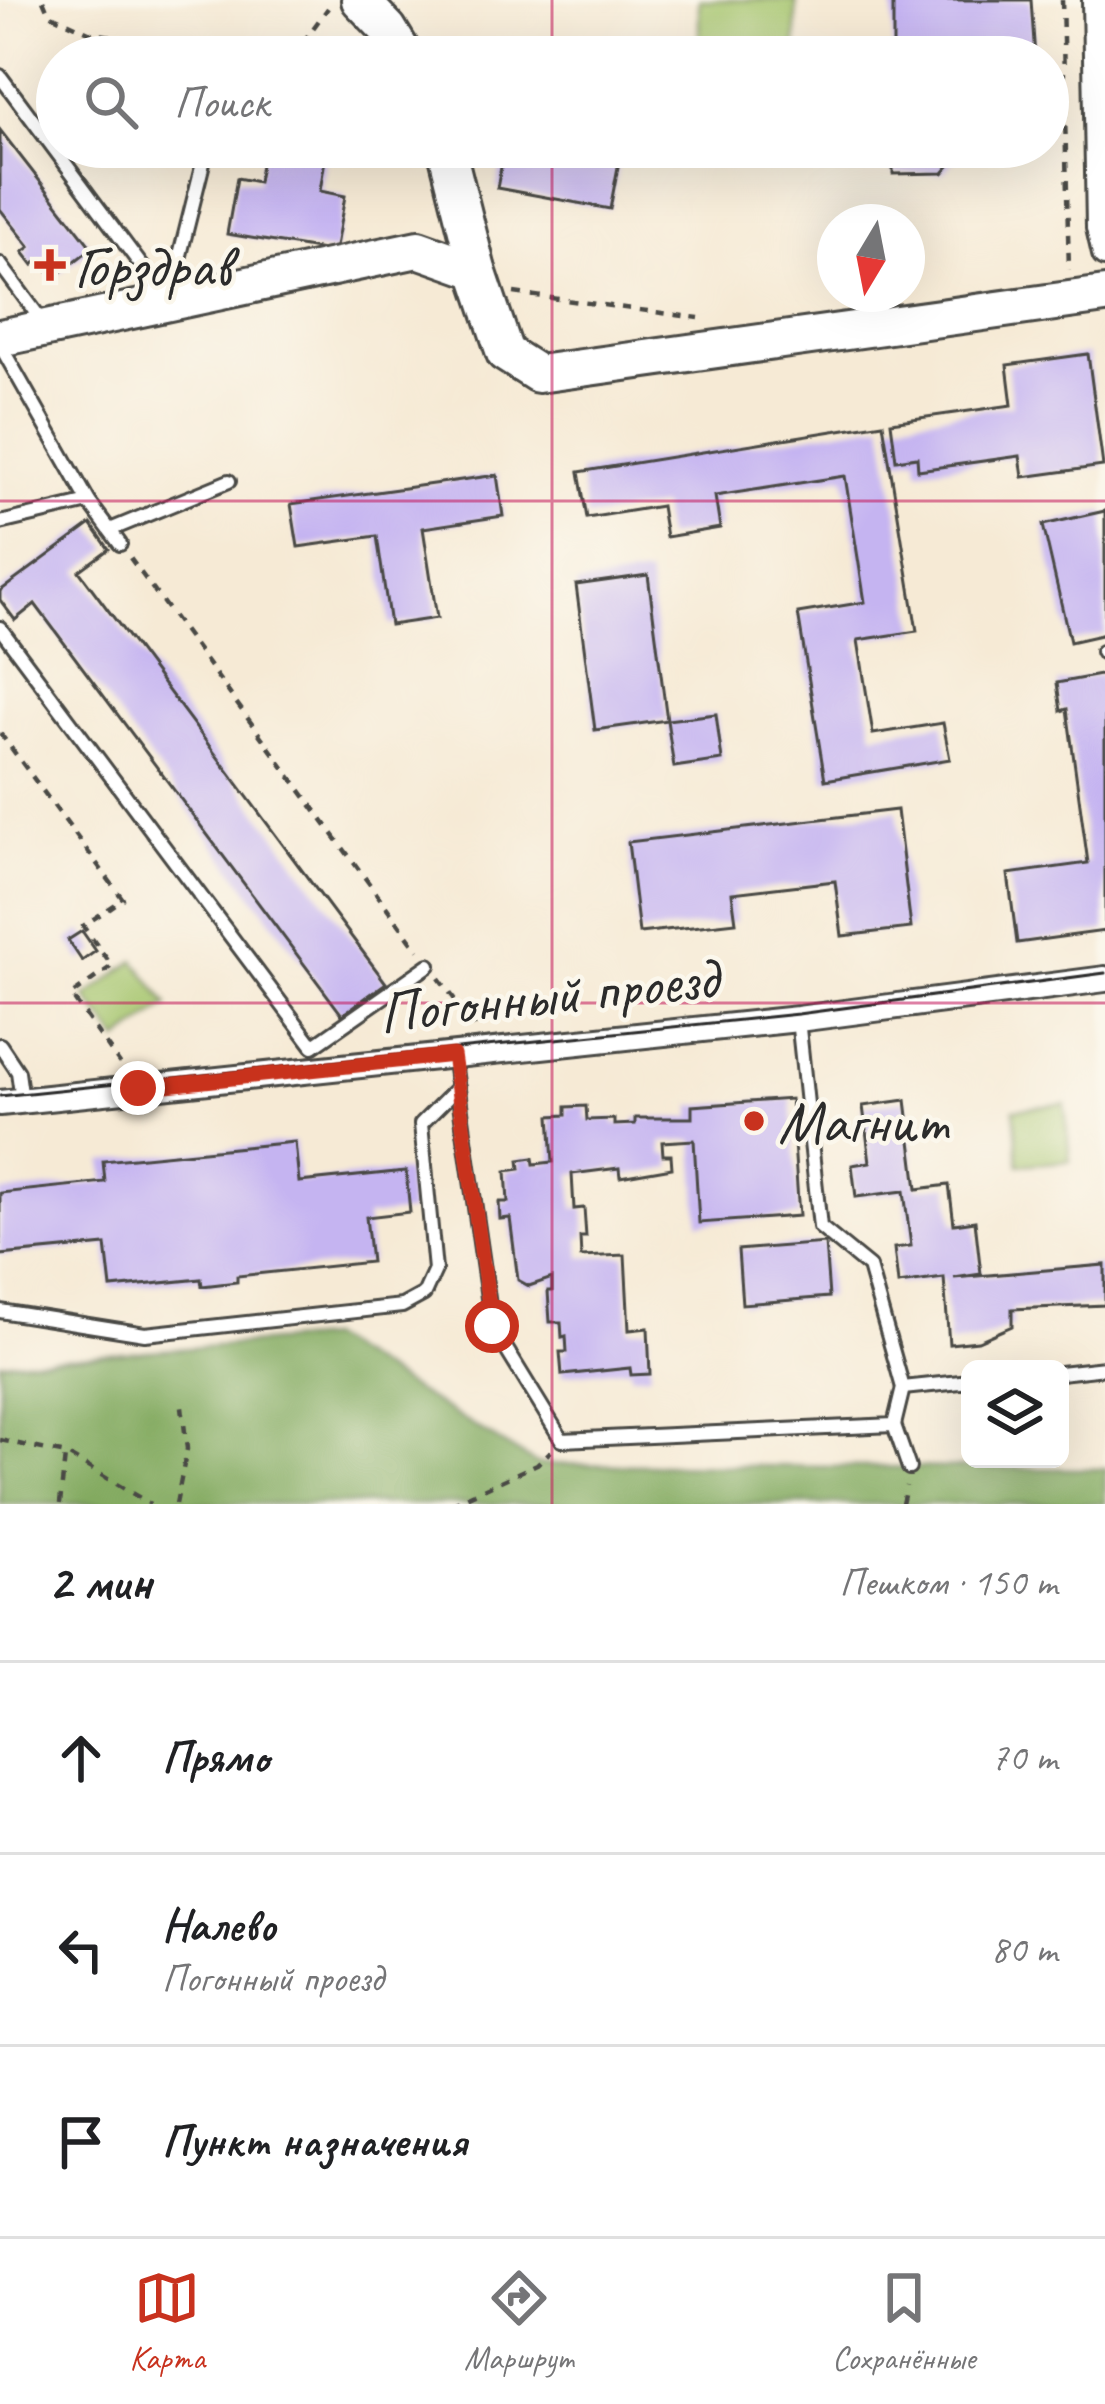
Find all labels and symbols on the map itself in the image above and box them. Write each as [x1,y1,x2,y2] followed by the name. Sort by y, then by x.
[817,204,925,312] north arrow
[74,228,240,304] place label: Горздрав
[37,252,63,278] marker: Горздрав
[375,939,726,1051] street label: Погонный проезд
[111,1061,165,1115] route end
[778,1084,950,1160] place label: Магнит
[741,1108,767,1134] marker: Магнит
[465,1299,519,1353] route start

